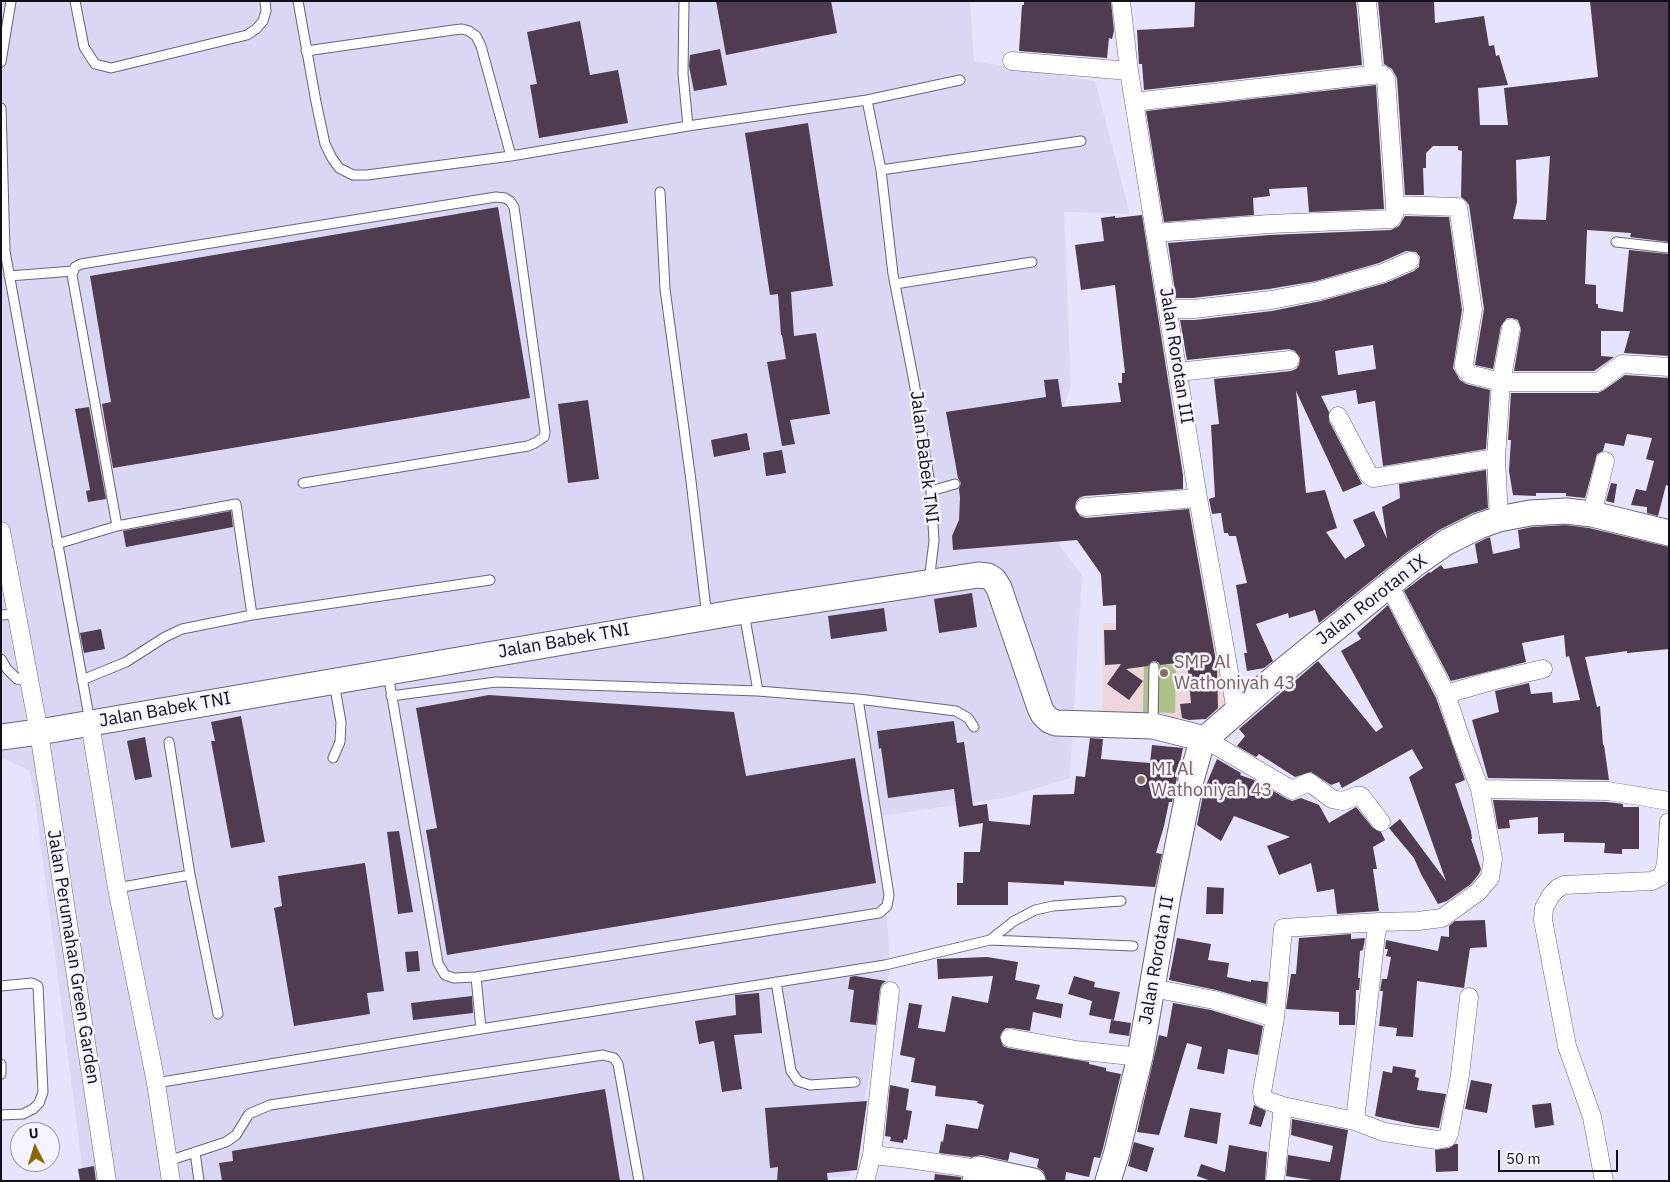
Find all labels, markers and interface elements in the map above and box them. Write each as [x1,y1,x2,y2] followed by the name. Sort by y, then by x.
[1155,286,1197,426] street label: Jalan Rorotan III
[905,389,943,525] street label: Jalan Babek TNI
[1312,550,1432,650] street label: Jalan Rorotan IX
[496,619,632,663] street label: Jalan Babek TNI
[1174,652,1295,694] place label: SMP Al Wathoniyah 43
[1158,667,1170,679] marker: SMP Al Wathoniyah 43
[97,688,233,732] street label: Jalan Babek TNI
[1151,759,1272,802] place label: MI Al Wathoniyah 43
[1135,774,1147,786] marker: MI Al Wathoniyah 43
[42,828,104,1086] street label: Jalan Perumahan Green Garden
[1135,894,1179,1026] street label: Jalan Rorotan II
[10,1122,60,1172] north arrow
[28,1124,39,1142] text: U
[1500,1140,1620,1172] scale bar
[1506,1149,1541,1168] text: 50 m

